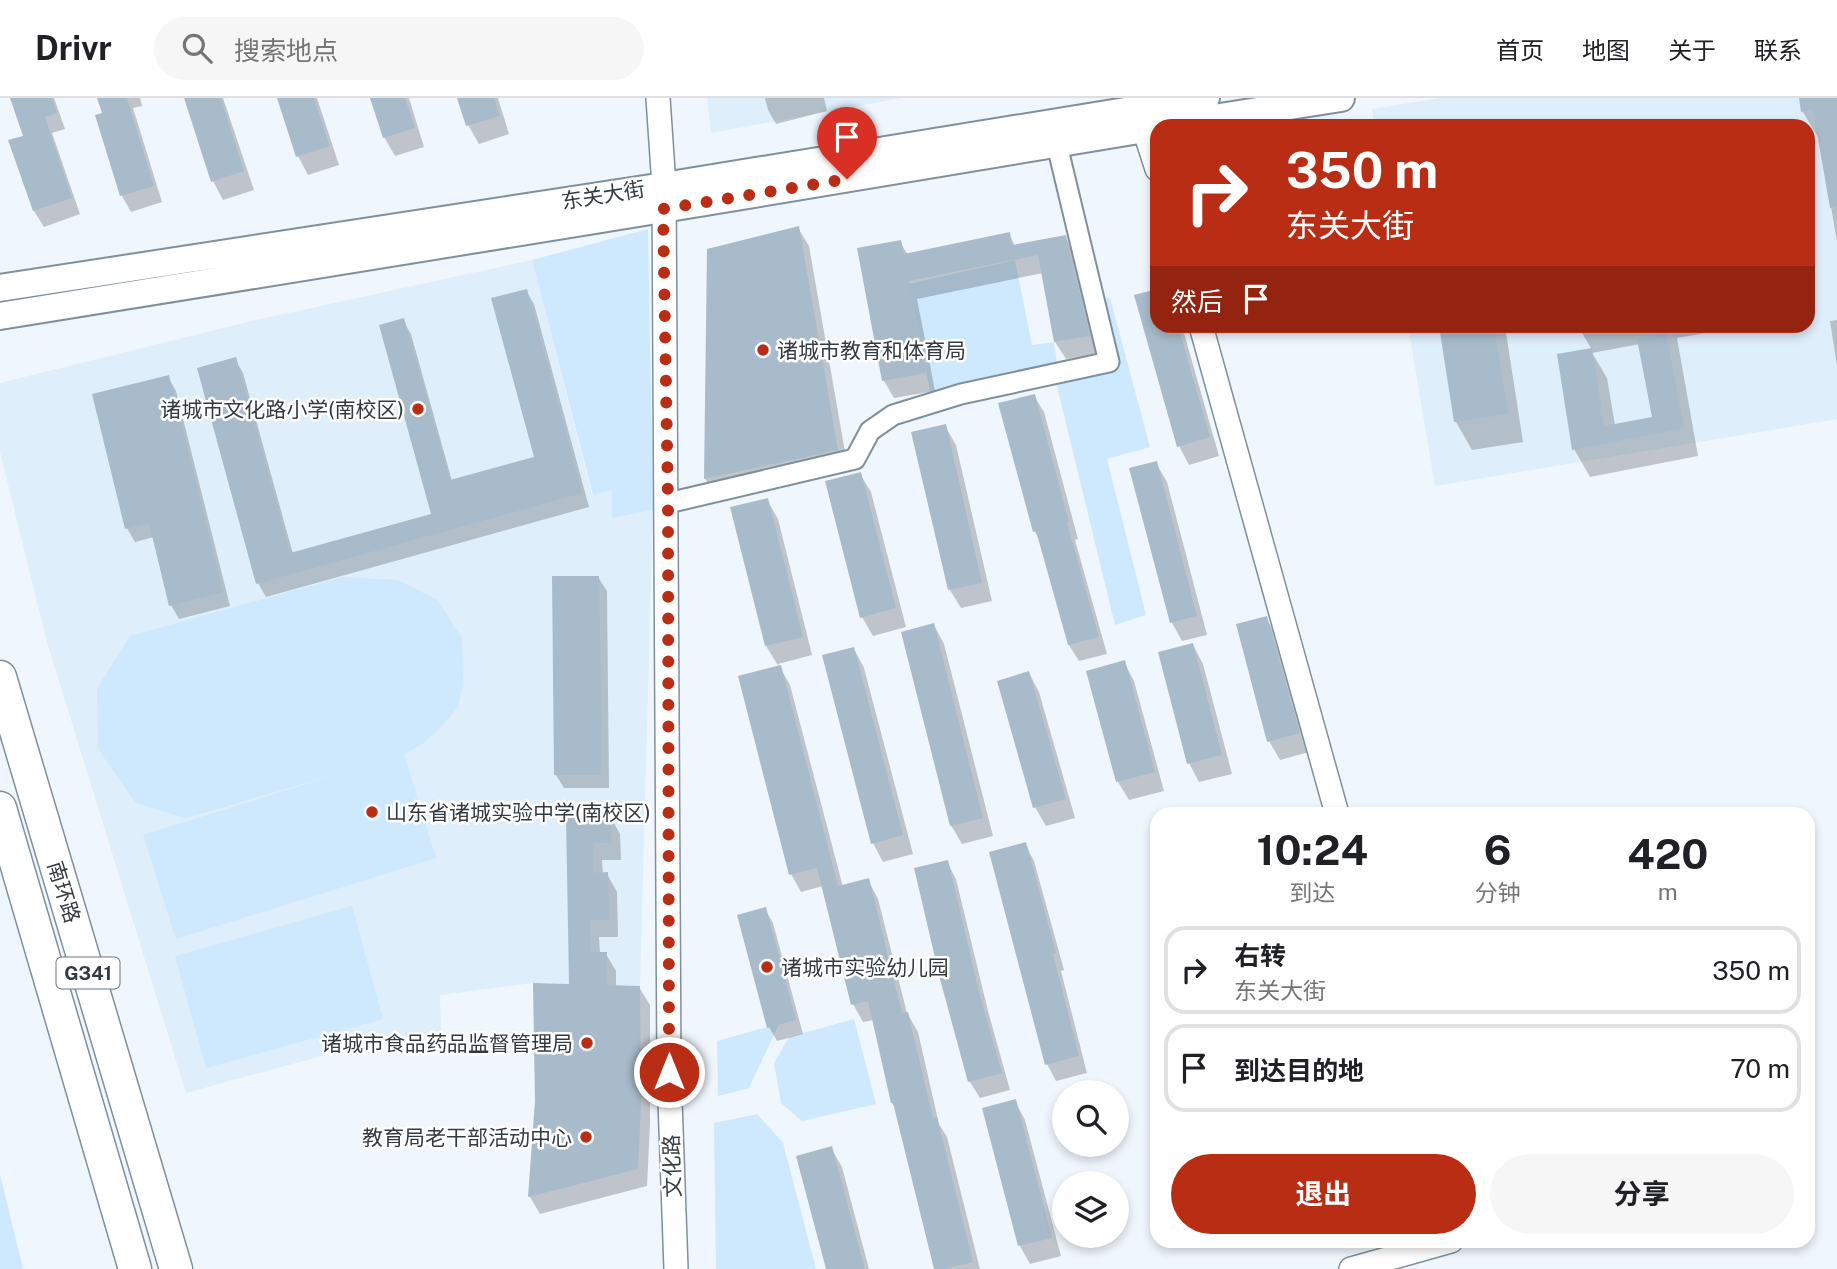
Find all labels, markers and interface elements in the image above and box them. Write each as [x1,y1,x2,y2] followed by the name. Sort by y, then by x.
[154,17,644,80] search box
[35,29,112,67] text: Drivr
[178,29,216,67] icon: search
[234,35,338,66] text: 搜索地点
[1496,36,1544,64] text: 首页
[1582,36,1630,64] text: 地图
[1668,36,1716,64] text: 关于
[1754,36,1802,64] text: 联系
[817,107,877,179] pin
[828,118,866,156] icon: arrive
[1286,141,1438,199] text: 350 m
[1171,147,1262,238] icon: right
[560,176,646,214] street label: 东关大街
[1286,207,1414,244] text: 东关大街
[1237,280,1275,318] icon: arrive
[1171,286,1223,317] text: 然后
[777,338,966,363] place label: 诸城市教育和体育局
[755,342,771,358] marker: 诸城市教育和体育局
[160,397,404,422] place label: 诸城市文化路小学(南校区)
[410,401,426,417] marker: 诸城市文化路小学(南校区)
[386,800,651,825] place label: 山东省诸城实验中学(南校区)
[364,804,380,820] marker: 山东省诸城实验中学(南校区)
[1257,825,1368,874] text: 10:24
[1484,825,1511,874] text: 6
[1627,829,1708,878] text: 420
[43,858,85,926] street label: 南环路
[1658,878,1678,905] text: m
[1289,879,1335,906] text: 到达
[1475,879,1521,906] text: 分钟
[1234,940,1286,971] text: 右转
[1175,951,1213,989] icon: right
[781,955,949,980] place label: 诸城市实验幼儿园
[1712,955,1790,986] text: 350 m
[56,958,119,988] road number: G341
[759,959,775,975] marker: 诸城市实验幼儿园
[1234,977,1326,1004] text: 东关大街
[321,1031,573,1056] place label: 诸城市食品药品监督管理局
[579,1035,595,1051] marker: 诸城市食品药品监督管理局
[632,1035,706,1109] position arrow
[1175,1049,1213,1087] icon: arrive
[1730,1053,1790,1084] text: 70 m
[1234,1055,1364,1086] text: 到达目的地
[1052,1080,1129,1248] map controls
[1052,1080,1129,1157] button: search
[362,1125,572,1150] place label: 教育局老干部活动中心
[578,1129,594,1145] marker: 教育局老干部活动中心
[658,1134,686,1198] street label: 文化路
[1171,1154,1476,1234] button: 退出
[1490,1154,1794,1234] button: 分享
[1052,1171,1129,1248] button: layers

